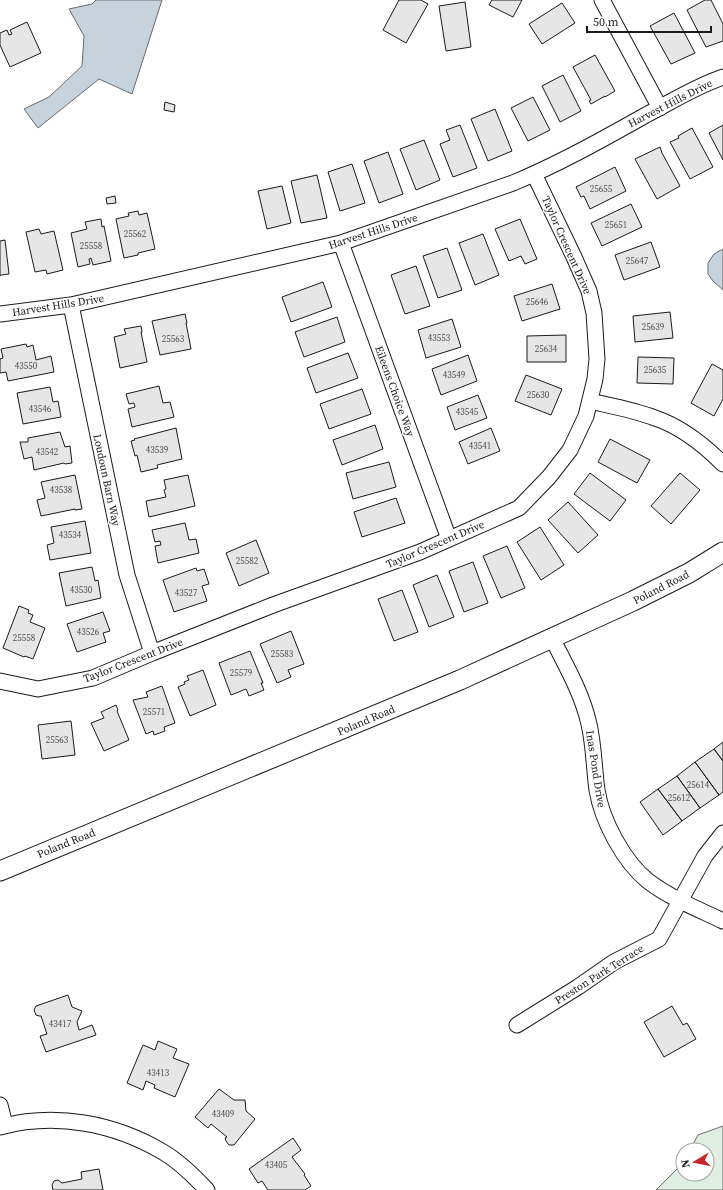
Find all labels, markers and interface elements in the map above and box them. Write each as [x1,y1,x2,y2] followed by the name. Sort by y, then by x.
[587,8,711,34] scale bar
[593,14,619,30] text: 50 m
[625,75,715,131] street label: Harvest Hills Drive
[590,183,613,195] house number: 25655
[538,194,595,297] street label: Taylor Crescent Drive
[327,210,420,253] street label: Harvest Hills Drive
[605,219,627,231] house number: 25651
[124,228,147,240] house number: 25562
[80,240,103,252] house number: 25558
[626,255,649,267] house number: 25647
[11,291,106,320] street label: Harvest Hills Drive
[526,296,549,308] house number: 25646
[642,321,665,333] house number: 25639
[428,332,451,344] house number: 43553
[162,333,185,345] house number: 25563
[535,343,558,355] house number: 25634
[371,344,418,439] street label: Eileens Choice Way
[15,360,38,372] house number: 43550
[644,364,667,376] house number: 25635
[443,369,466,381] house number: 43549
[527,389,550,401] house number: 25630
[29,403,52,415] house number: 43546
[456,406,479,418] house number: 43545
[89,433,124,528] street label: Loudoun Barn Way
[469,440,491,452] house number: 43541
[146,444,169,456] house number: 43539
[36,446,59,458] house number: 43542
[50,484,73,496] house number: 43538
[384,517,487,572] street label: Taylor Crescent Drive
[59,529,82,541] house number: 43534
[236,555,259,567] house number: 25582
[631,567,693,608] street label: Poland Road
[70,584,93,596] house number: 43530
[175,587,198,599] house number: 43527
[77,626,100,638] house number: 43526
[13,632,36,644] house number: 25558
[81,634,186,686] street label: Taylor Crescent Drive
[271,648,294,660] house number: 25583
[230,667,253,679] house number: 25579
[335,701,398,739] street label: Poland Road
[143,706,165,718] house number: 25571
[582,729,609,809] street label: Inas Pond Drive
[46,734,69,746] house number: 25563
[687,779,710,791] house number: 25614
[668,792,691,804] house number: 25612
[35,825,98,862] street label: Poland Road
[552,941,647,1008] street label: Preston Park Terrace
[49,1018,72,1030] house number: 43417
[147,1067,170,1079] house number: 43413
[212,1108,235,1120] house number: 43409
[675,1142,715,1182] north arrow
[678,1158,694,1169] text: N
[265,1159,288,1171] house number: 43405

